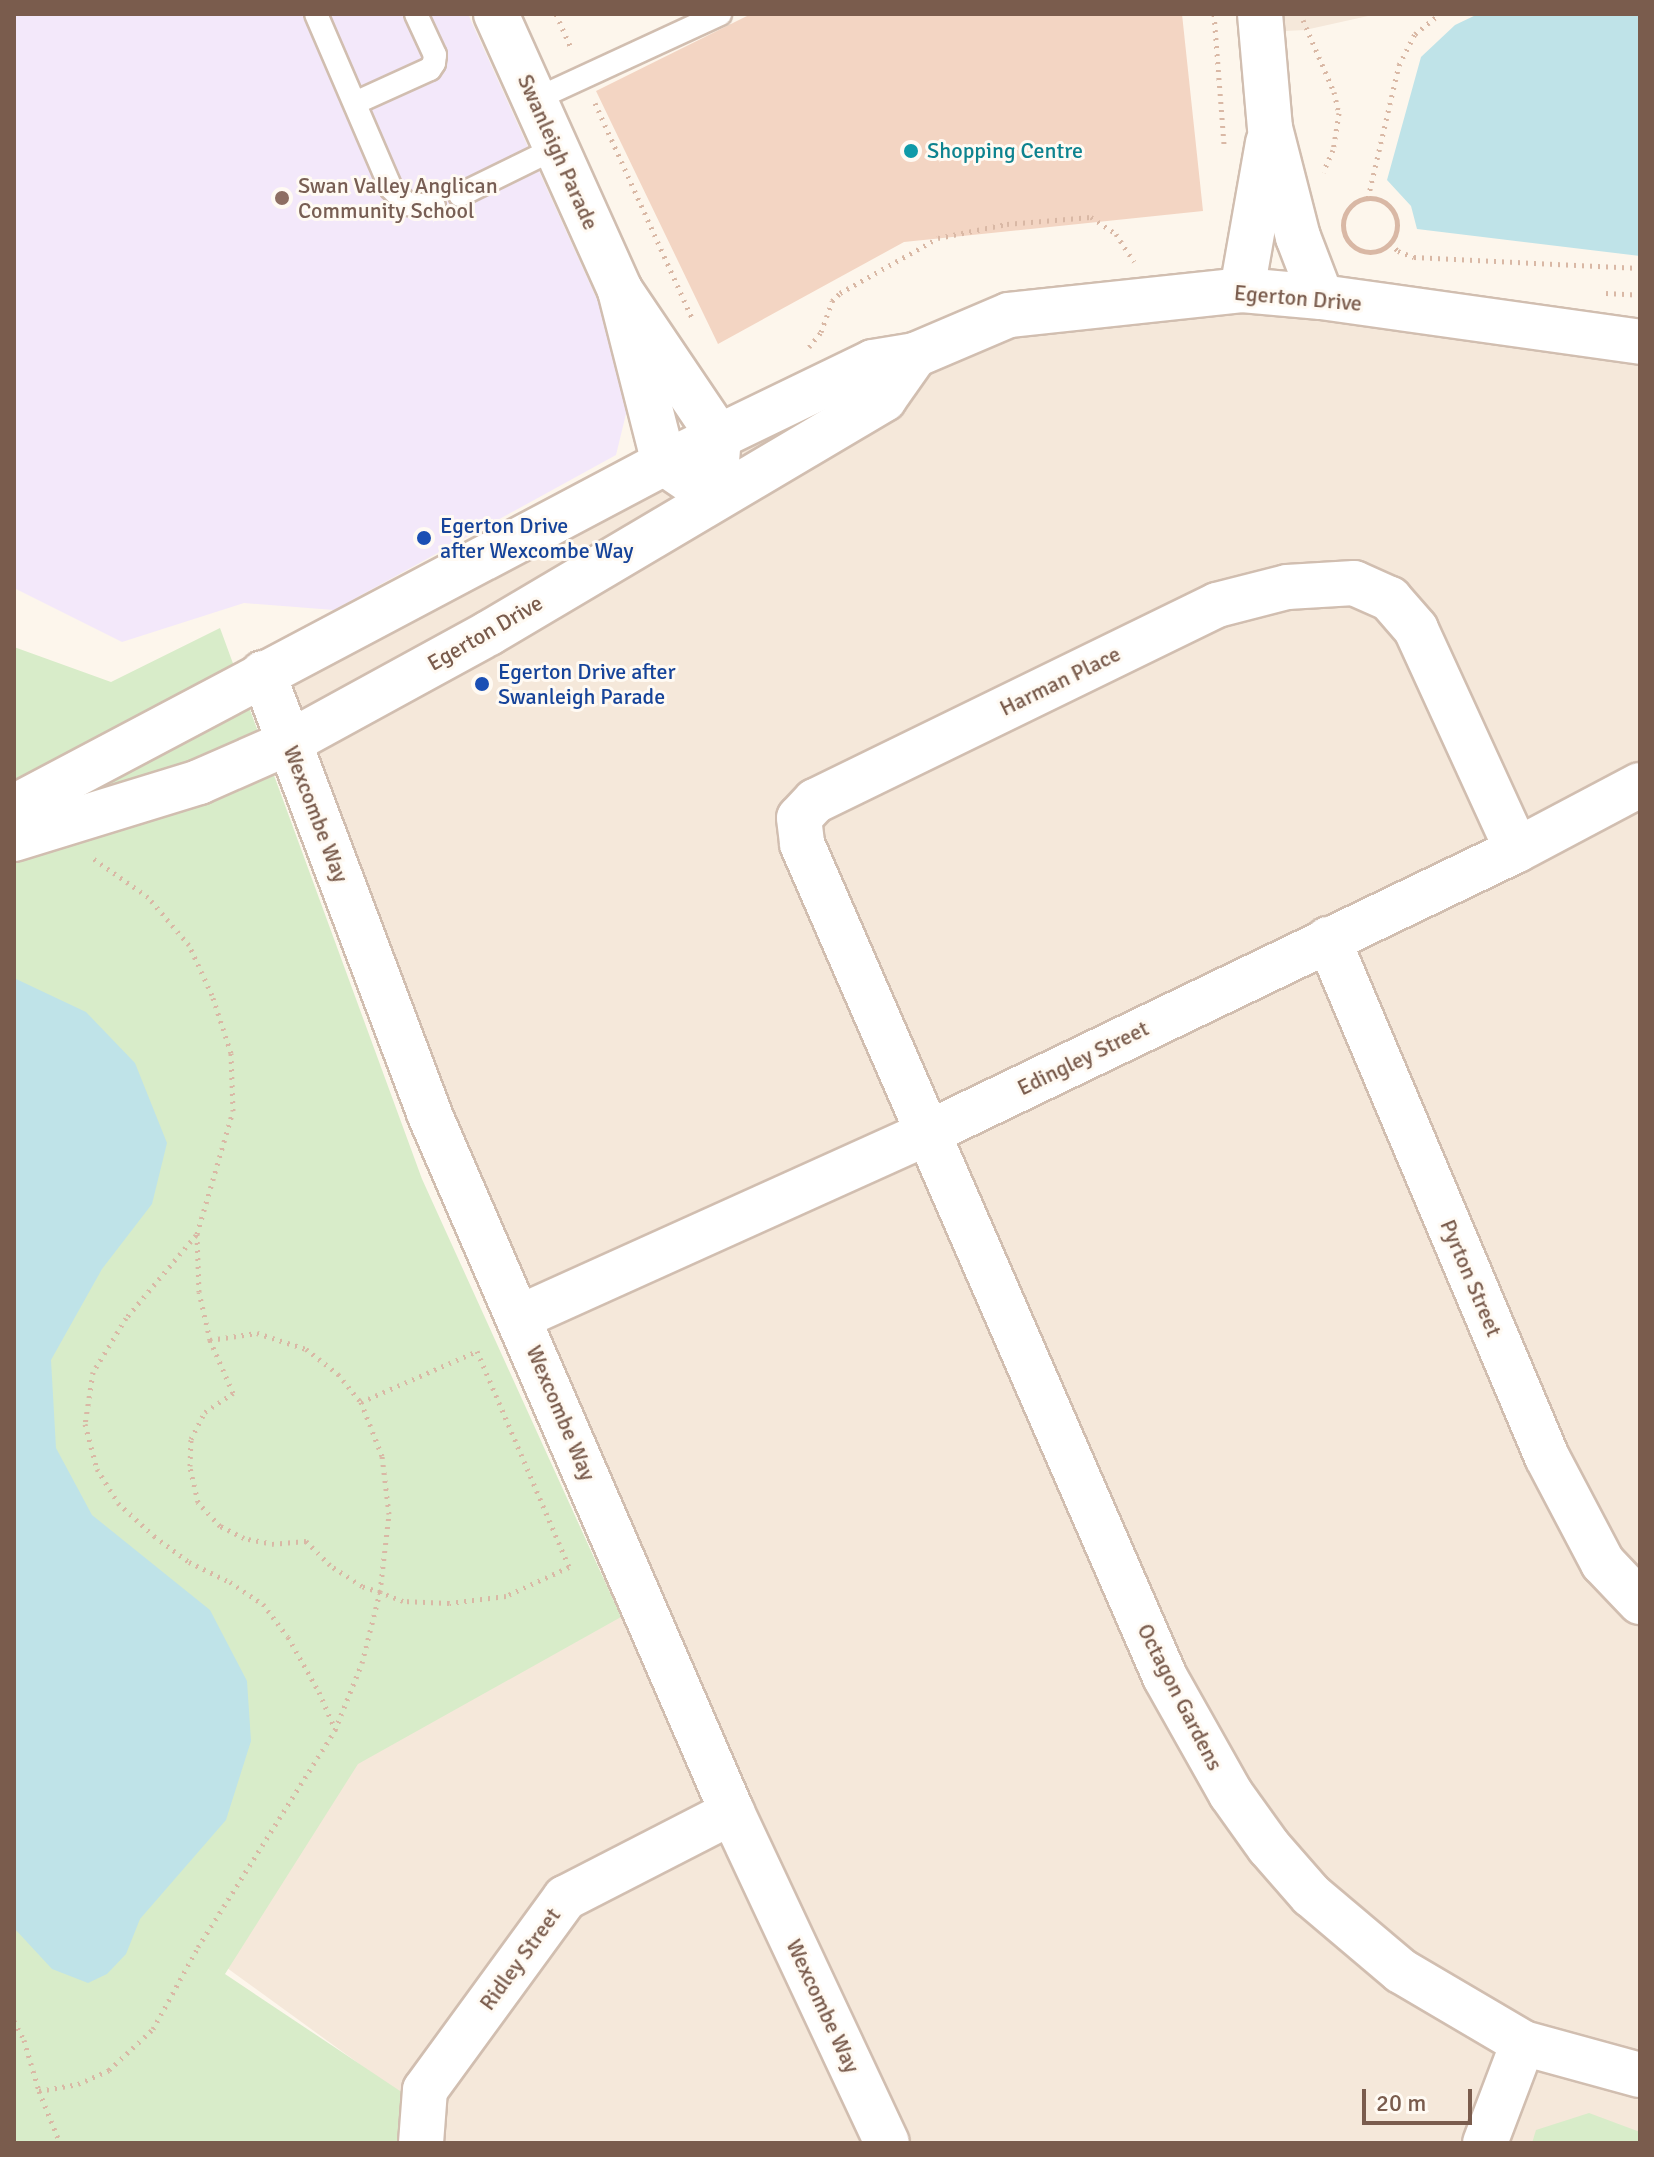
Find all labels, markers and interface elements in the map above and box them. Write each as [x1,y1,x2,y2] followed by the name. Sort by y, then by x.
[512,70,604,234] street label: Swanleigh Parade
[927,138,1083,164] place label: Shopping Centre
[902,142,920,160] marker: Shopping Centre
[298,172,498,224] place label: Swan Valley Anglican Community School
[273,189,291,207] marker: Swan Valley Anglican Community School
[1233,279,1363,317] street label: Egerton Drive
[440,512,634,564] place label: Egerton Drive after Wexcombe Way
[415,529,433,547] marker: Egerton Drive after Wexcombe Way
[423,589,547,677] street label: Egerton Drive
[995,640,1125,722] street label: Harman Place
[498,658,676,710] place label: Egerton Drive after Swanleigh Parade
[473,675,491,693] marker: Egerton Drive after Swanleigh Parade
[278,742,354,886] street label: Wexcombe Way
[1013,1015,1153,1101] street label: Edingley Street
[1435,1216,1507,1340] street label: Pyrton Street
[521,1341,601,1485] street label: Wexcombe Way
[1132,1619,1228,1775] street label: Octagon Gardens
[474,1903,566,2015] street label: Ridley Street
[781,1935,865,2077] street label: Wexcombe Way
[1366,2073,1476,2123] scale bar
[1376,2088,1426,2118] text: 20 m

